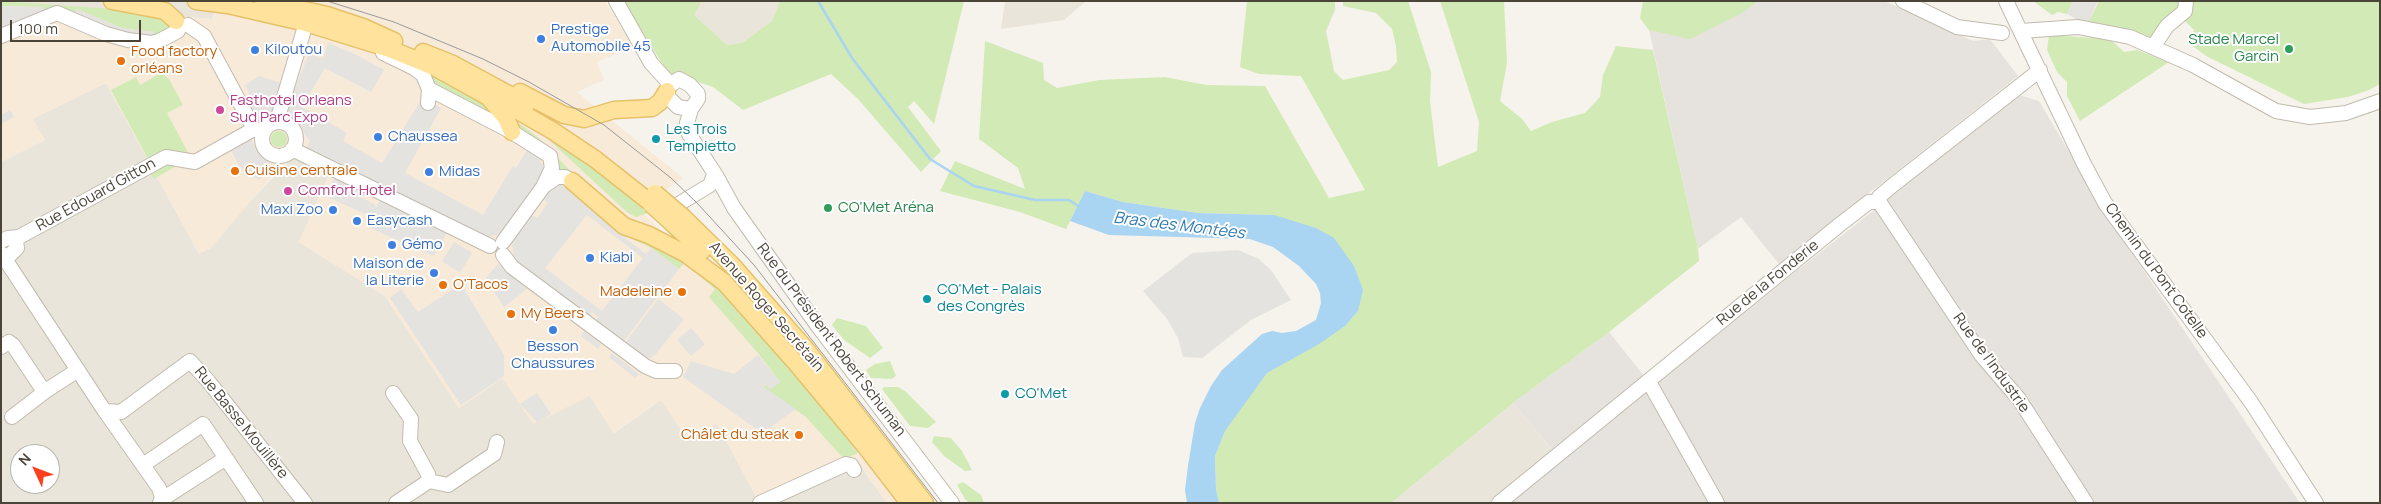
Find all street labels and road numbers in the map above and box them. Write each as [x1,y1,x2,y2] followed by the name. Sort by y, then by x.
[33,155,159,235] street label: Rue Edouard Gitton
[2101,200,2211,342] street label: Chemin du Pont Cotelle
[1713,236,1823,330] street label: Rue de la Fonderie
[705,238,827,376] street label: Avenue Roger Secrétain
[753,240,909,440] street label: Rue du Président Robert Schuman
[1949,310,2033,416] street label: Rue de l'Industrie
[190,363,292,483] street label: Rue Basse Mouillère

